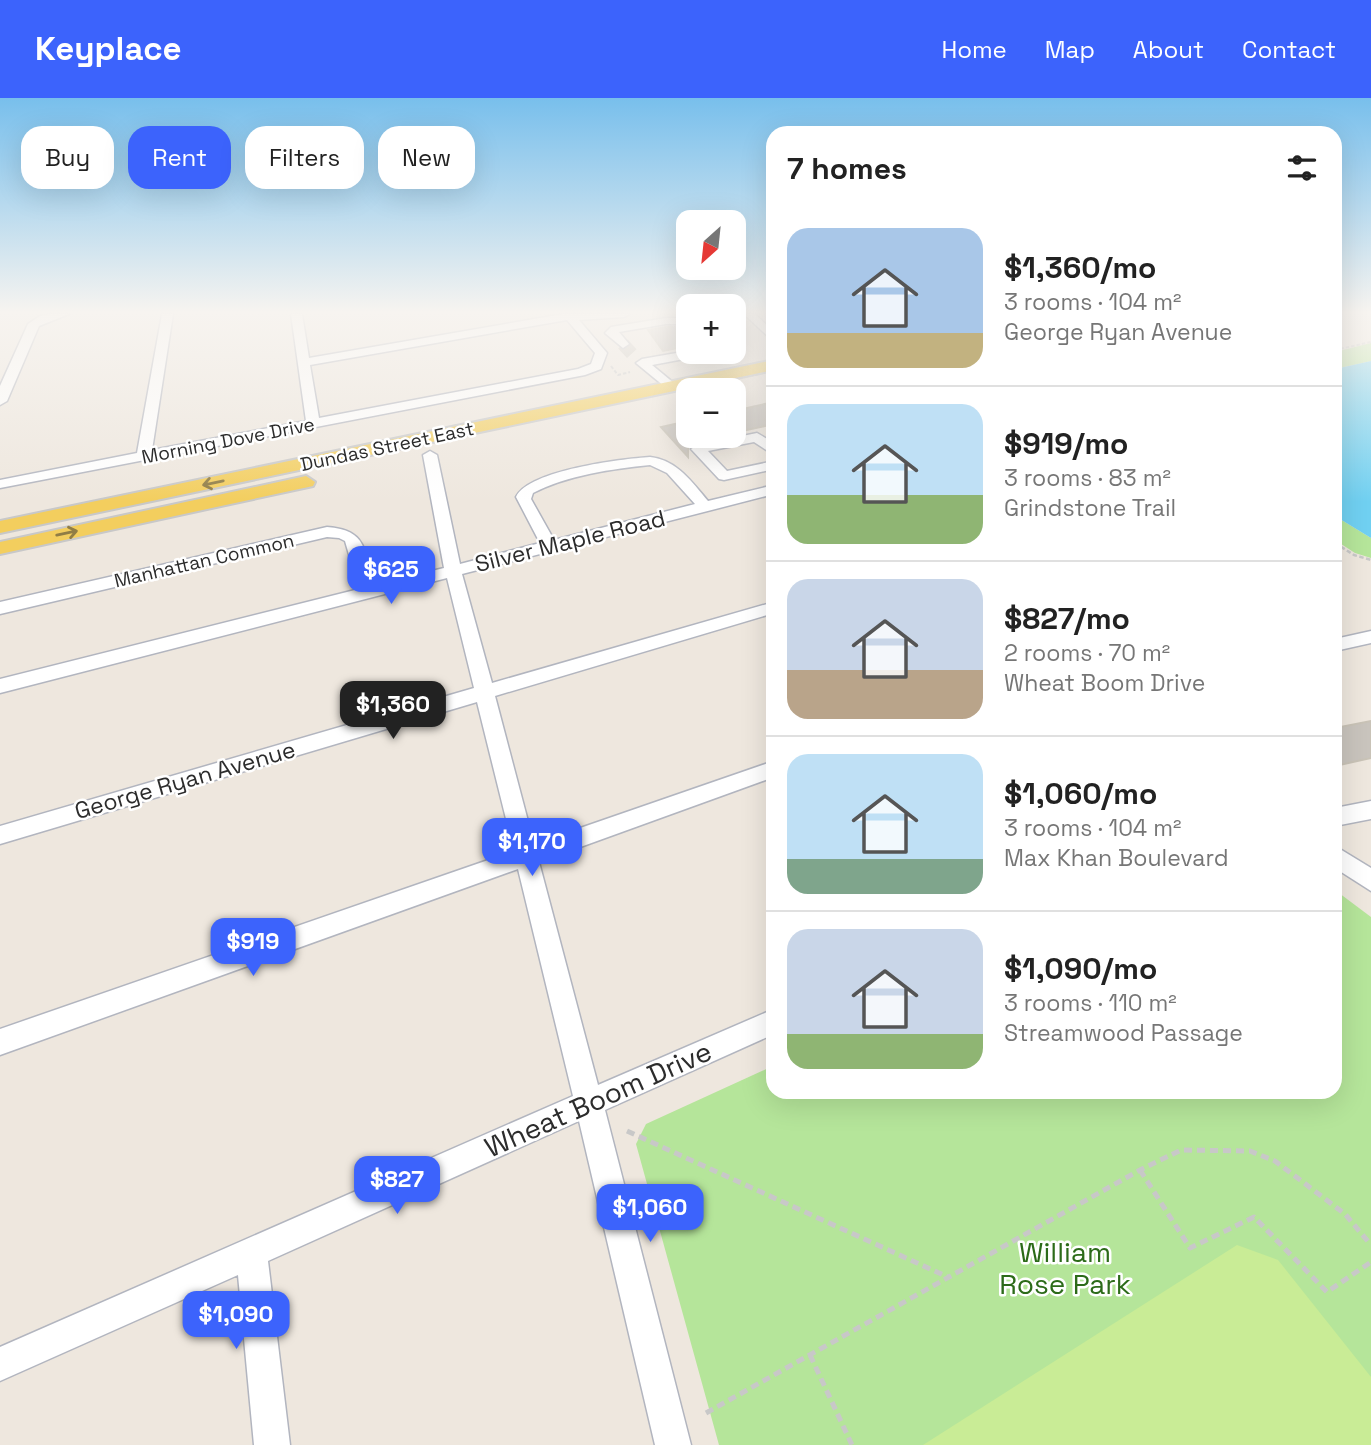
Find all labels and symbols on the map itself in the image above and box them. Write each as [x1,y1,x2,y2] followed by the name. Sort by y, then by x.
[676,210,746,280] north arrow
[139,411,317,470] street label: Morning Dove Drive
[298,416,476,477] street label: Dundas Street East
[202,476,225,490] one-way arrow
[472,503,668,579] street label: Silver Maple Road
[55,526,78,540] one-way arrow
[112,528,297,593] street label: Manhattan Common
[350,546,432,606] pin: $625
[336,682,450,741] pin: $1,360
[71,734,299,826] street label: George Ryan Avenue
[475,818,589,878] pin: $1,170
[212,918,294,978] pin: $919
[479,1033,717,1165] street label: Wheat Boom Drive
[356,1156,438,1216] pin: $827
[593,1184,707,1244] pin: $1,060
[999,1234,1131,1302] park label: William Rose Park
[179,1292,293,1351] pin: $1,090

